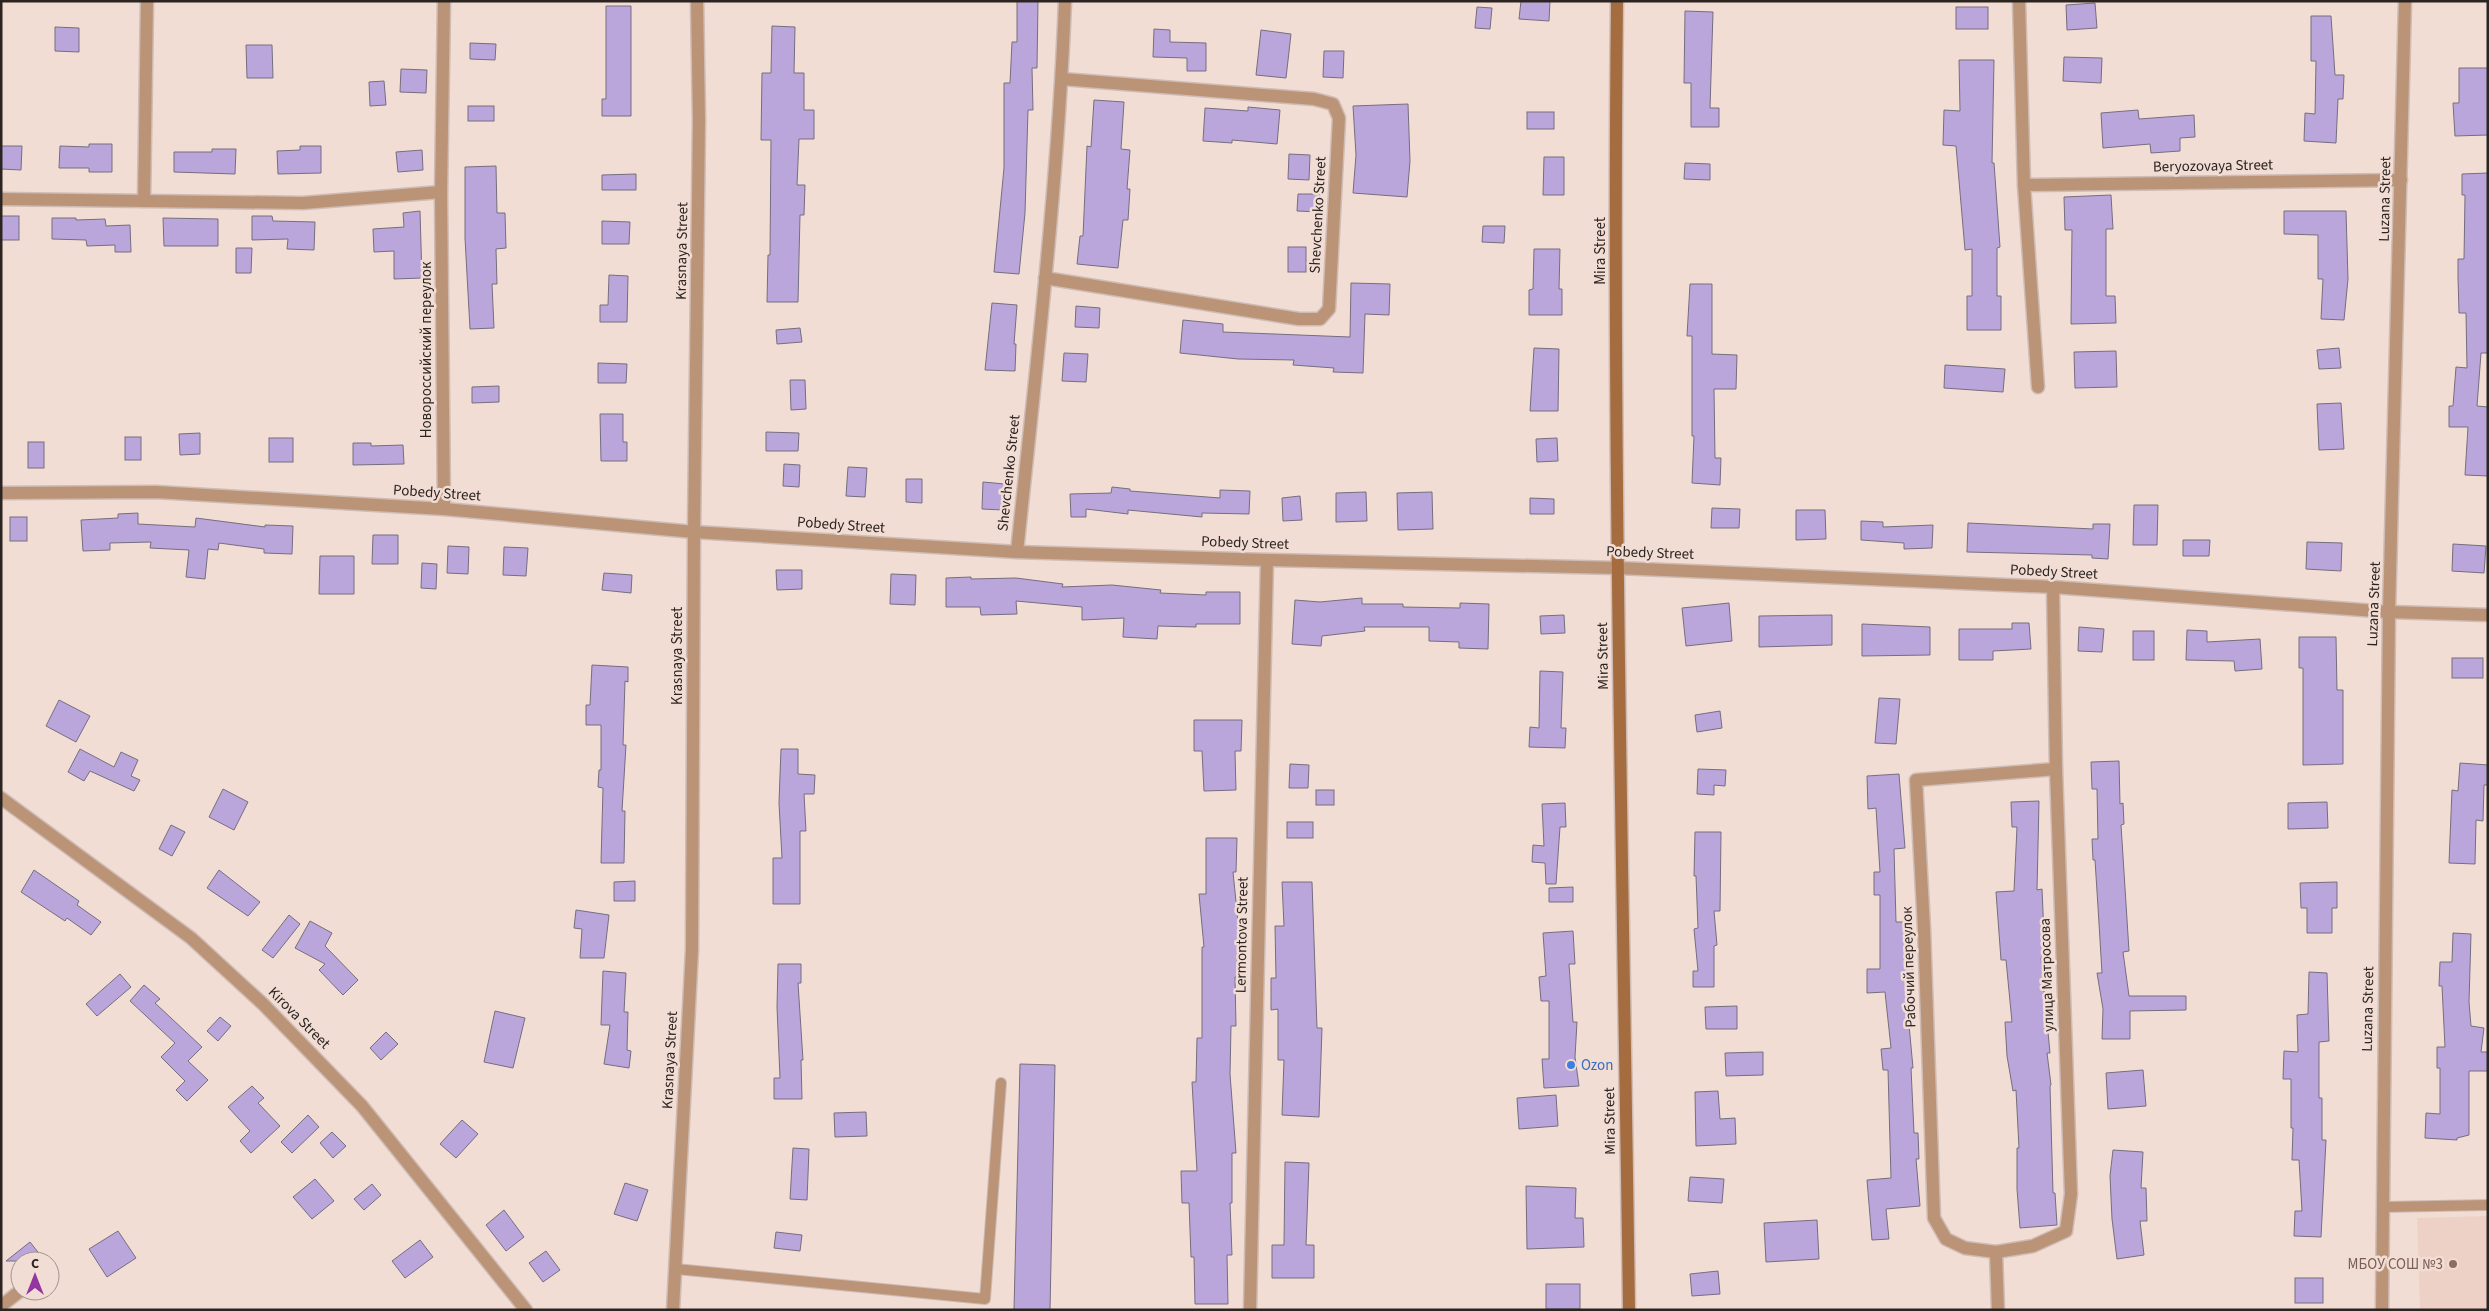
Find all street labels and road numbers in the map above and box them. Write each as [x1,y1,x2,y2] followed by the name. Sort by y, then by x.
[2153,154,2273,178] street label: Beryozovaya Street
[1304,156,1332,274] street label: Shevchenko Street
[2374,156,2396,242] street label: Luzana Street
[671,202,693,300] street label: Krasnaya Street
[1590,217,1611,285] street label: Mira Street
[416,261,437,438] street label: Новороссийский переулок
[992,414,1026,532] street label: Shevchenko Street
[392,479,482,507] street label: Pobedy Street
[796,511,886,539] street label: Pobedy Street
[1201,531,1289,555] street label: Pobedy Street
[1606,541,1694,565] street label: Pobedy Street
[2010,559,2098,585] street label: Pobedy Street
[2362,561,2386,647] street label: Luzana Street
[667,607,688,705] street label: Krasnaya Street
[1592,622,1614,690] street label: Mira Street
[1230,877,1254,993] street label: Lermontova Street
[1896,905,1922,1028] street label: Рабочий переулок
[2035,918,2059,1032] street label: улица Матросова
[2357,966,2379,1052] street label: Luzana Street
[263,982,335,1054] street label: Kirova Street
[657,1011,683,1109] street label: Krasnaya Street
[1599,1087,1621,1155] street label: Mira Street

